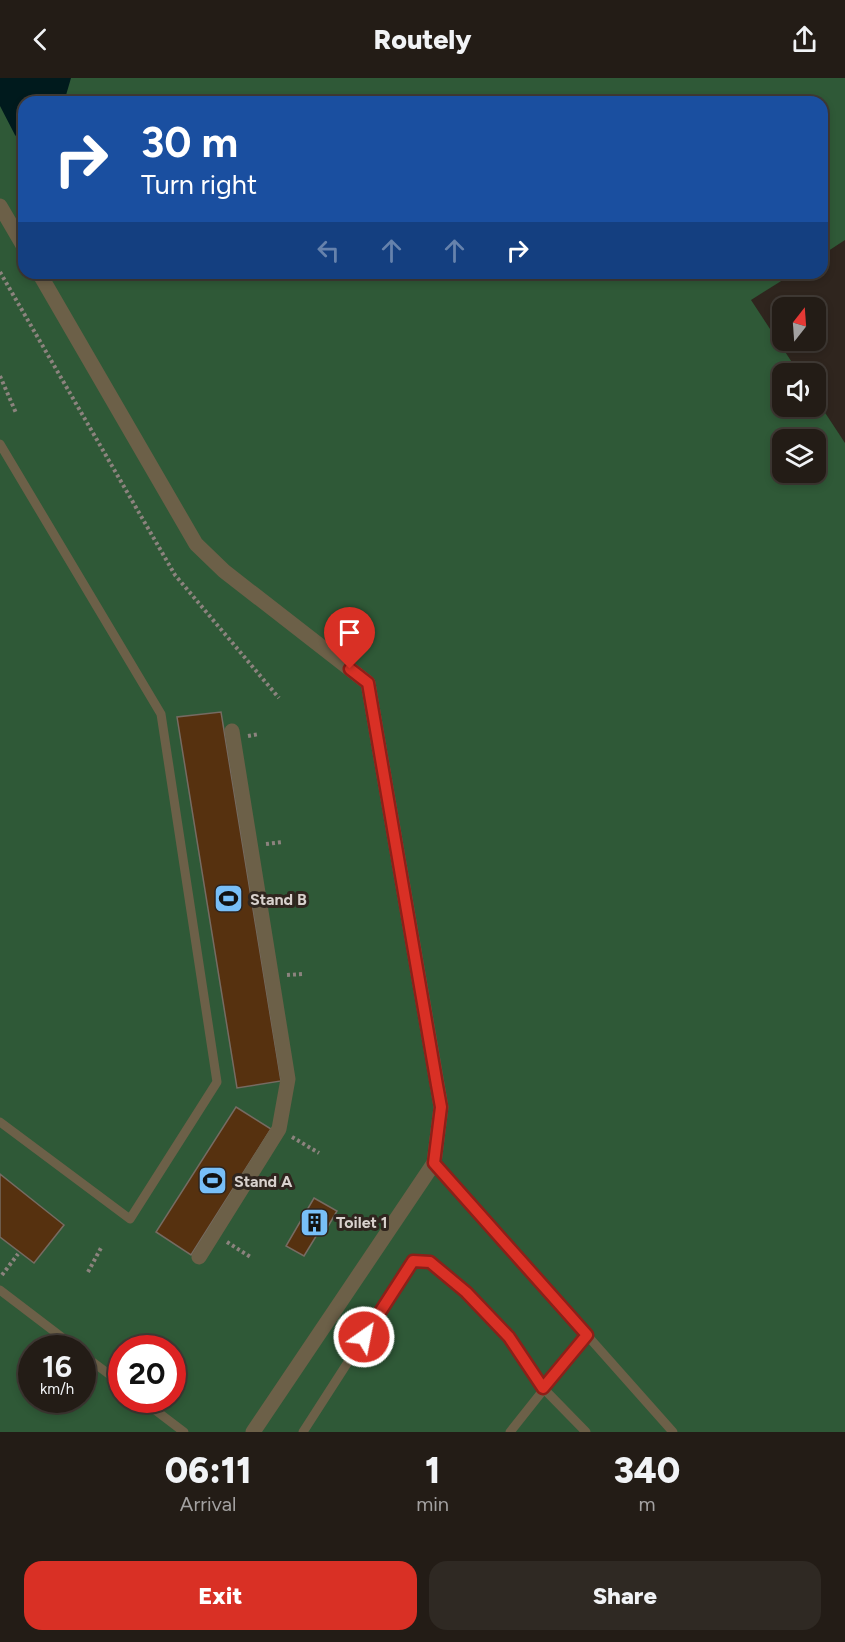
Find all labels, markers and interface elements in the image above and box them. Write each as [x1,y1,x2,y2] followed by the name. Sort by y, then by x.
[24,23,57,56] icon: back
[374,23,471,56] text: Routely
[788,23,821,56] icon: share
[141,117,238,168] text: 30 m
[42,120,120,198] icon: right
[141,168,257,201] text: Turn right
[312,234,345,267] icon: left
[375,234,408,267] icon: ahead
[438,234,471,267] icon: ahead
[501,234,534,267] icon: right
[772,297,826,351] north arrow
[772,297,826,483] map controls
[772,363,826,417] button: sound
[772,429,826,483] button: layers
[324,607,375,669] pin
[333,616,366,649] icon: arrive
[213,883,245,915] sports icon: Stand B
[250,890,307,909] place label: Stand B
[197,1165,229,1197] sports icon: Stand A
[234,1172,293,1191] place label: Stand A
[299,1206,331,1238] building icon: Toilet 1
[336,1213,388,1232] place label: Toilet 1
[332,1305,396,1369] position arrow
[108,1335,186,1413] speed limit sign: 20
[42,1348,72,1385] text: 16
[40,1380,74,1398] text: km/h
[165,1449,252,1492] text: 06:11
[425,1449,440,1492] text: 1
[614,1449,680,1492] text: 340
[180,1492,236,1516] text: Arrival
[416,1492,449,1516] text: min
[638,1492,656,1516] text: m
[24,1561,417,1630] button: Exit
[429,1561,821,1630] button: Share

